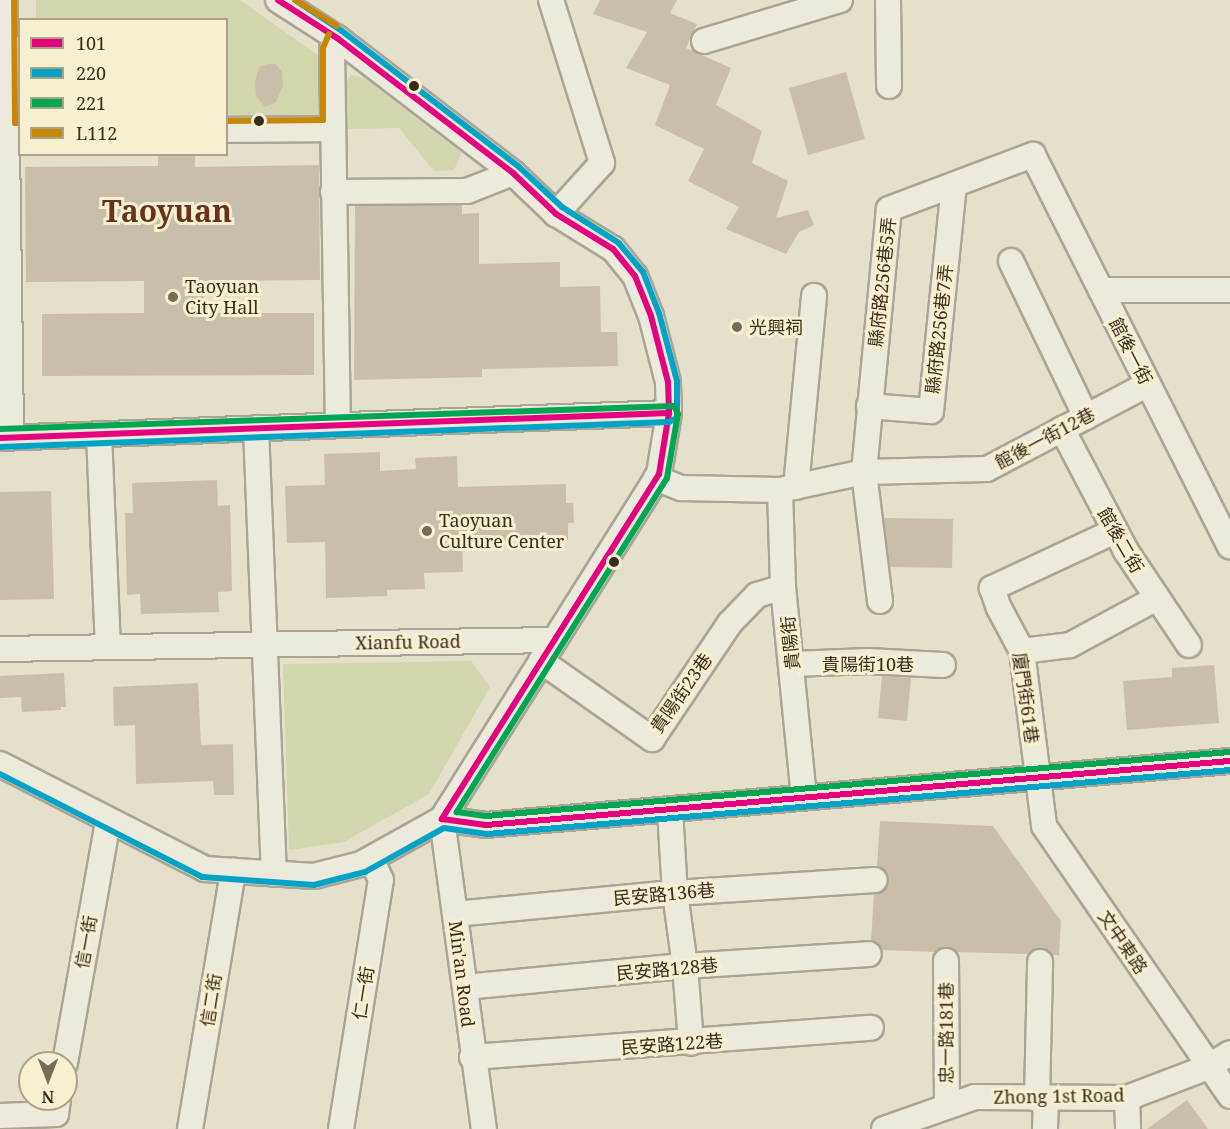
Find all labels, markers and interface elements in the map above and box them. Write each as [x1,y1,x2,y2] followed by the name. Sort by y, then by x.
[18,18,228,156] legend
[76,31,106,55] text: 101
[76,61,106,85] text: 220
[408,80,420,92] unlabelled marker
[76,91,106,115] text: 221
[253,115,265,127] unlabelled marker
[76,121,117,145] text: L112
[102,193,232,229] district label: Taoyuan
[864,216,900,348] street label: 縣府路256巷5弄
[921,263,957,395] street label: 縣府路256巷7弄
[185,276,259,318] place label: Taoyuan City Hall
[166,290,180,304] marker: Taoyuan City Hall
[1105,314,1157,388] street label: 館後一街
[749,316,803,338] place label: 光興祠
[730,320,744,334] marker: 光興祠
[991,403,1099,473] street label: 館後一街12巷
[1094,503,1148,577] street label: 館後二街
[439,510,564,552] place label: Taoyuan Culture Center
[420,524,434,538] marker: Taoyuan Culture Center
[608,556,620,568] unlabelled marker
[776,615,804,671] street label: 貴陽街
[355,630,461,654] street label: Xianfu Road
[646,649,716,737] street label: 貴陽街23巷
[1009,651,1043,745] street label: 廈門街61巷
[822,653,914,675] street label: 貴陽街10巷
[612,879,716,909] street label: 民安路136巷
[1094,906,1152,978] street label: 文中東路
[71,914,101,970] street label: 信一街
[445,919,479,1029] street label: Min'an Road
[615,954,719,984] street label: 民安路128巷
[348,965,378,1021] street label: 仁一街
[196,972,226,1028] street label: 信二街
[935,982,957,1084] street label: 忠一路181巷
[620,1030,724,1058] street label: 民安路122巷
[18,1051,78,1111] north arrow
[993,1084,1125,1108] street label: Zhong 1st Road
[42,1086,54,1108] text: N

